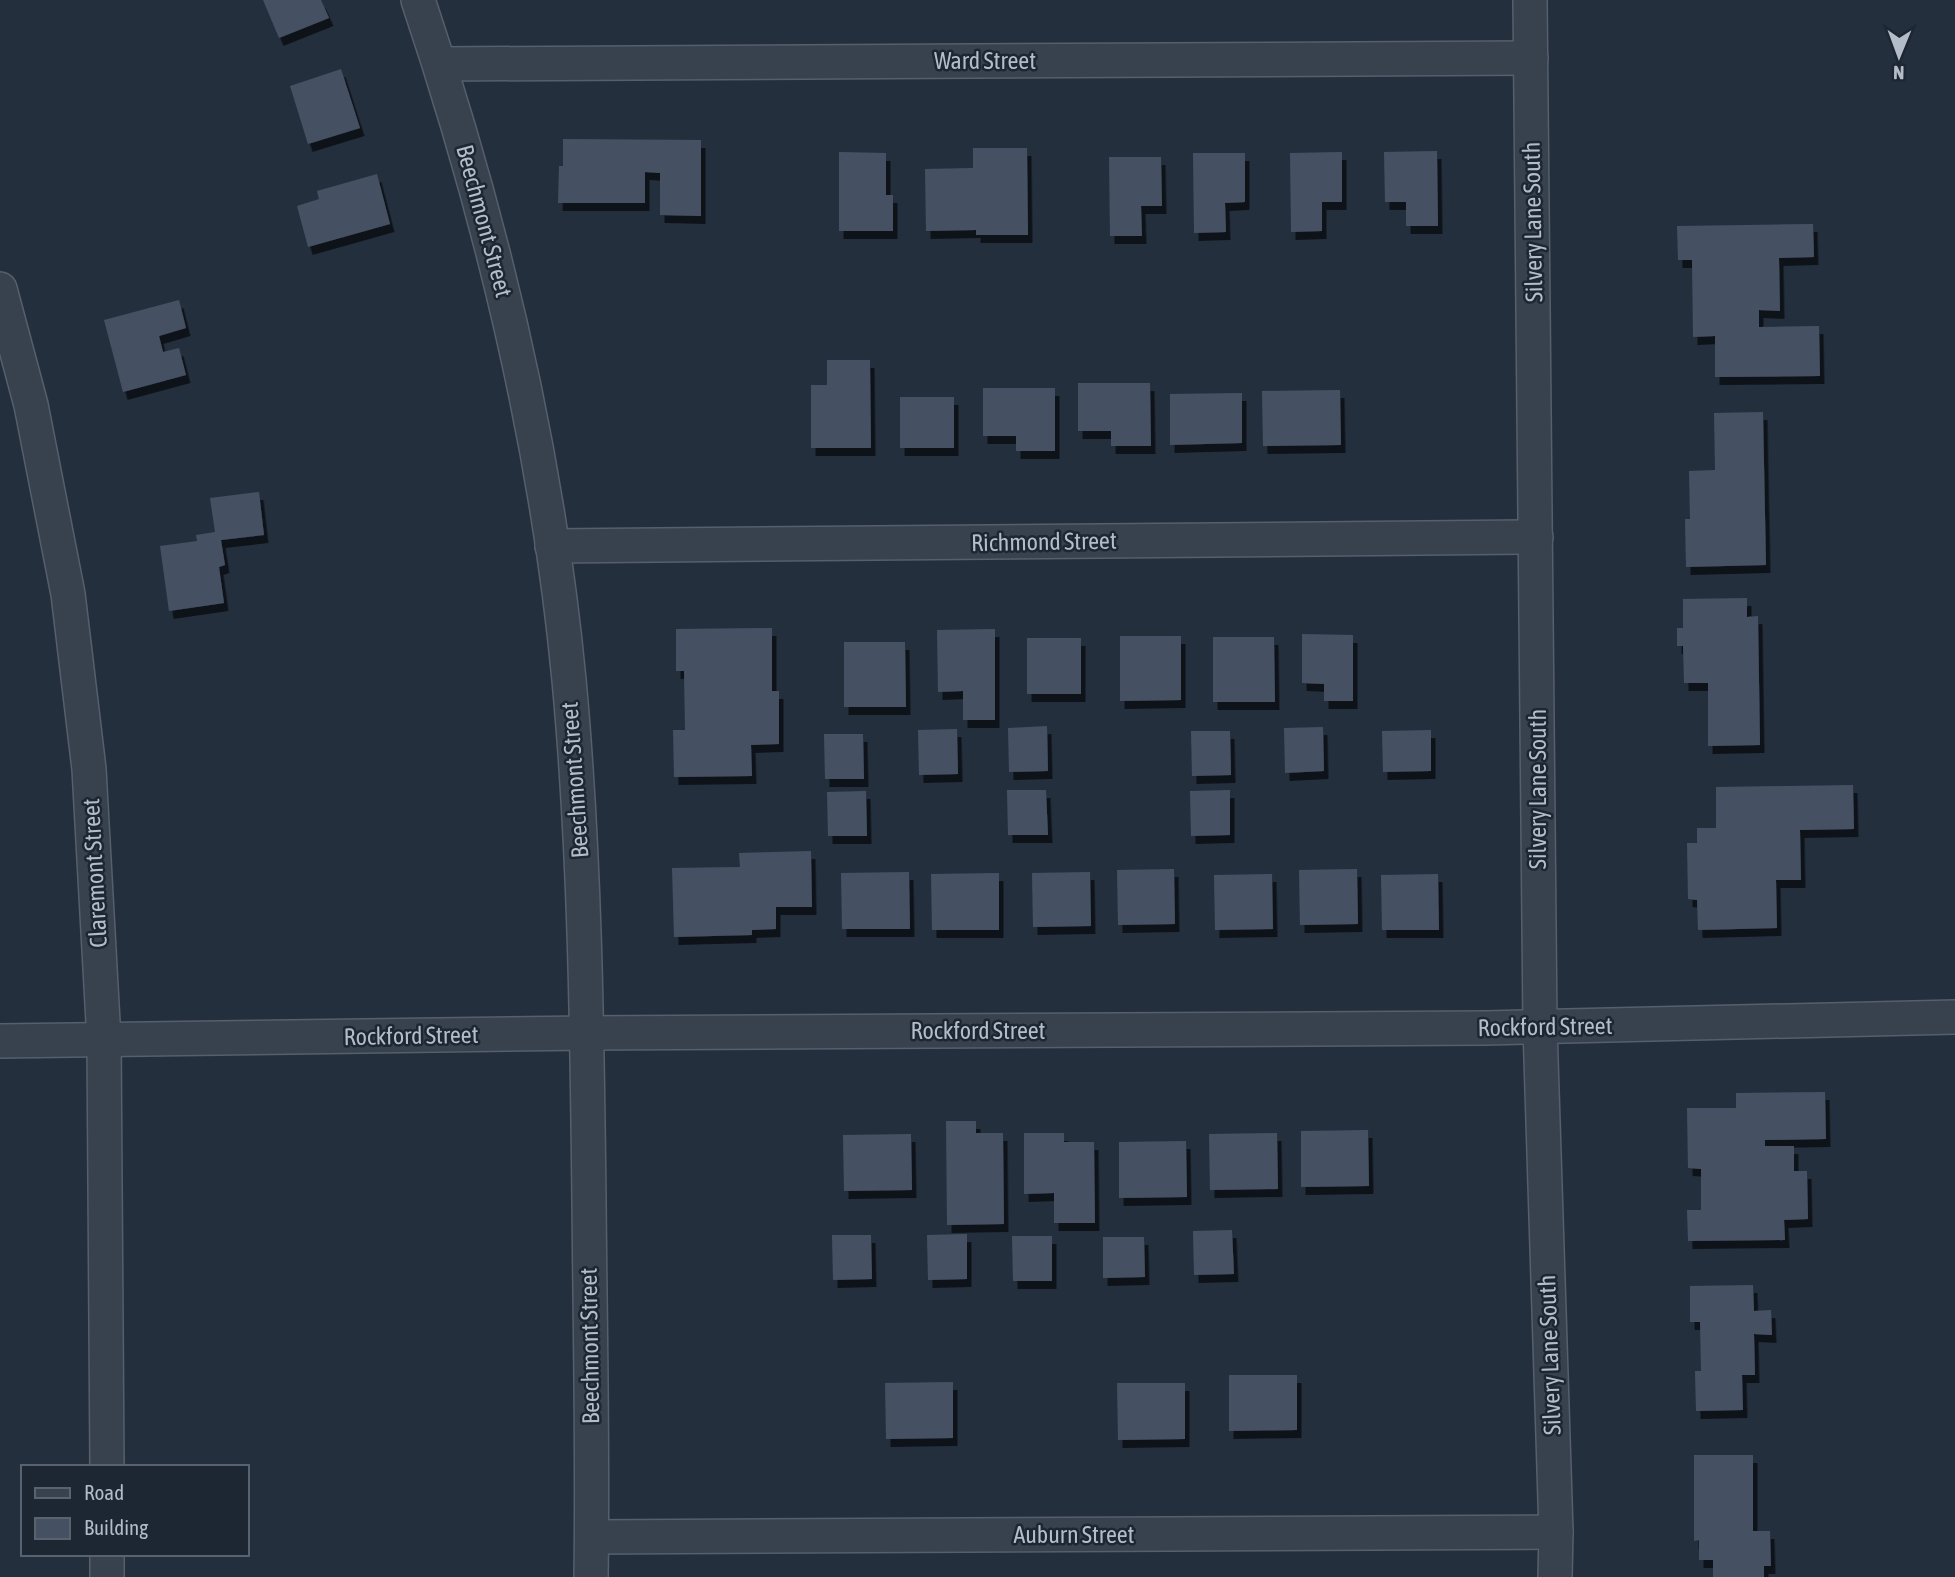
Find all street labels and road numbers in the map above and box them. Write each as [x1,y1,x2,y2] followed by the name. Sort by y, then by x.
[934,47,1036,74] street label: Ward Street
[451,142,518,300] street label: Beechmont Street
[1518,142,1547,302] street label: Silvery Lane South
[971,527,1117,556] street label: Richmond Street
[556,701,593,859] street label: Beechmont Street
[1524,709,1551,869] street label: Silvery Lane South
[77,798,112,948] street label: Claremont Street
[1477,1012,1613,1041] street label: Rockford Street
[910,1017,1046,1044] street label: Rockford Street
[343,1021,479,1050] street label: Rockford Street
[575,1267,604,1424] street label: Beechmont Street
[1533,1274,1566,1436] street label: Silvery Lane South
[1014,1521,1135,1548] street label: Auburn Street

